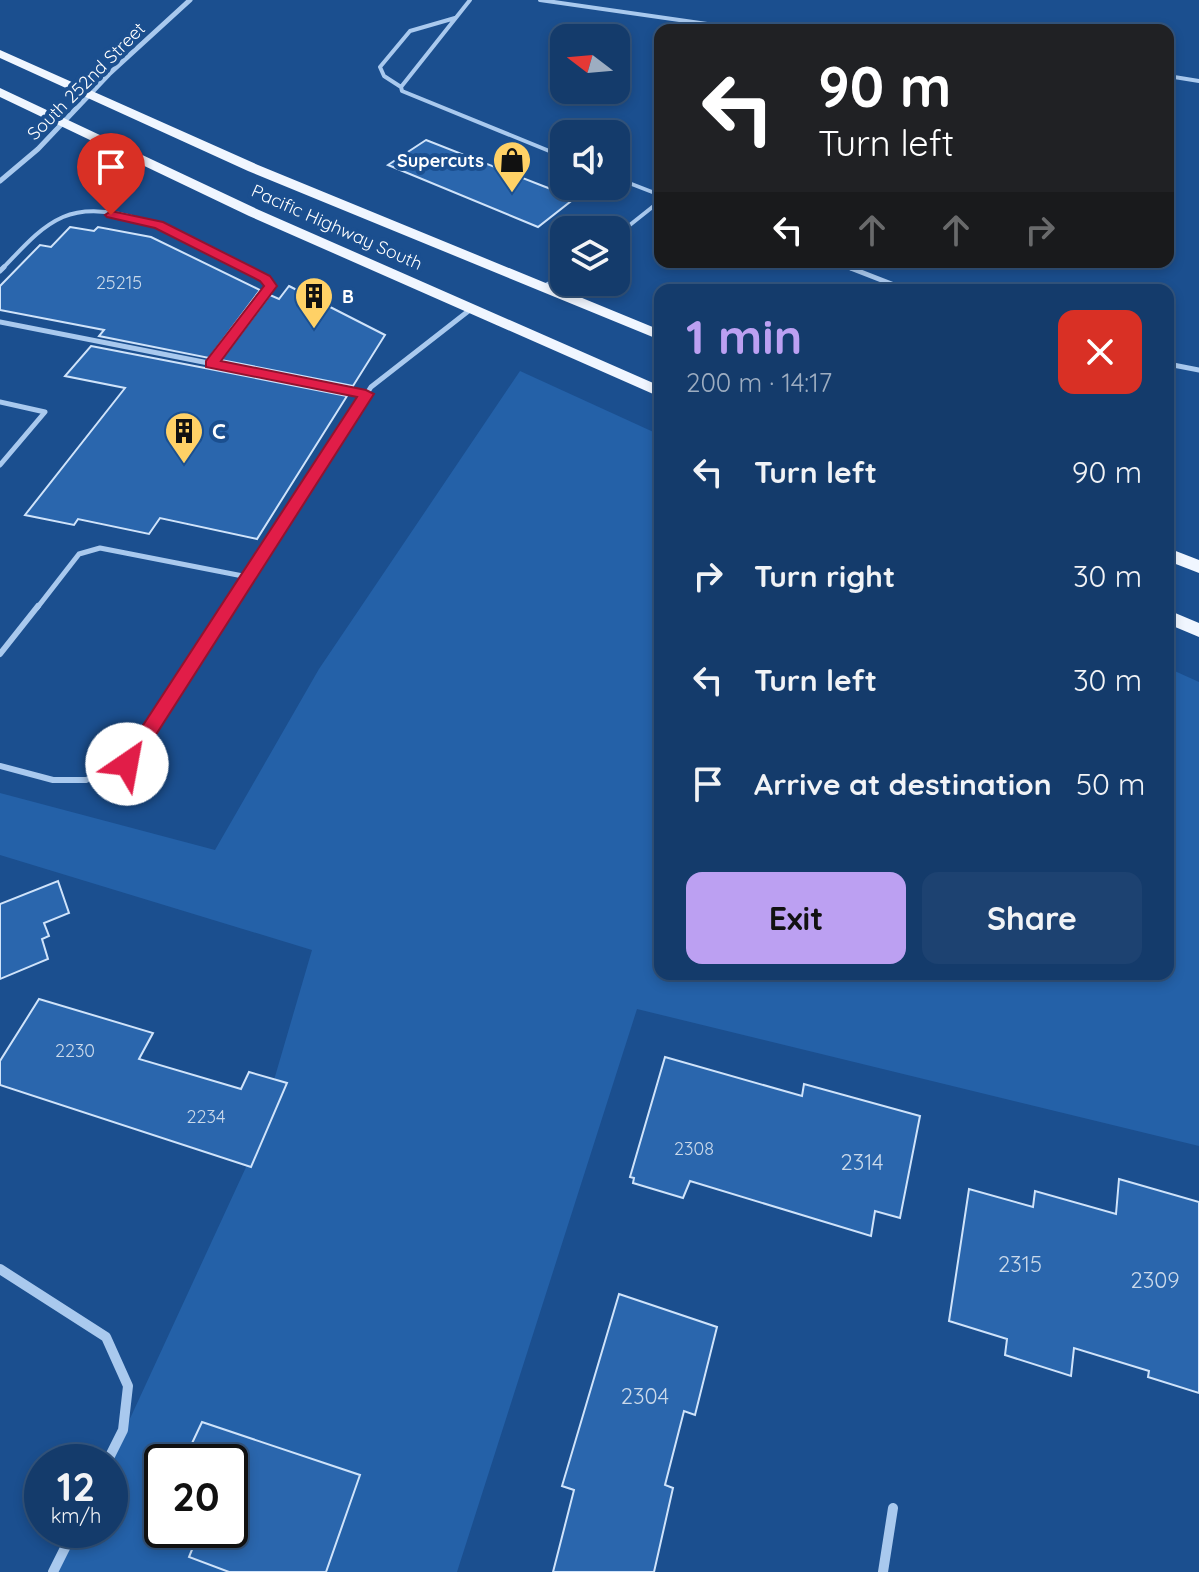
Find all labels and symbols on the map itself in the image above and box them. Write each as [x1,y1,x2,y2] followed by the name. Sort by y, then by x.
[22,17,150,145] street label: South 252nd Street
[550,24,630,104] north arrow
[77,133,145,215] pin
[491,139,533,194] shop icon: Supercuts
[397,149,484,172] place label: Supercuts
[248,179,426,275] street label: Pacific Highway South
[96,271,142,294] house number: 25215
[293,275,335,330] building icon: B
[342,285,354,308] place label: B
[163,410,205,465] building icon: C
[212,417,226,445] place label: C
[85,722,169,806] position arrow
[55,1039,95,1062] house number: 2230
[187,1105,225,1128] house number: 2234
[674,1137,714,1160] house number: 2308
[840,1148,884,1176] house number: 2314
[998,1250,1042,1278] house number: 2315
[1130,1266,1180,1294] house number: 2309
[621,1382,669,1410] house number: 2304
[144,1444,248,1548] speed limit sign: 20

